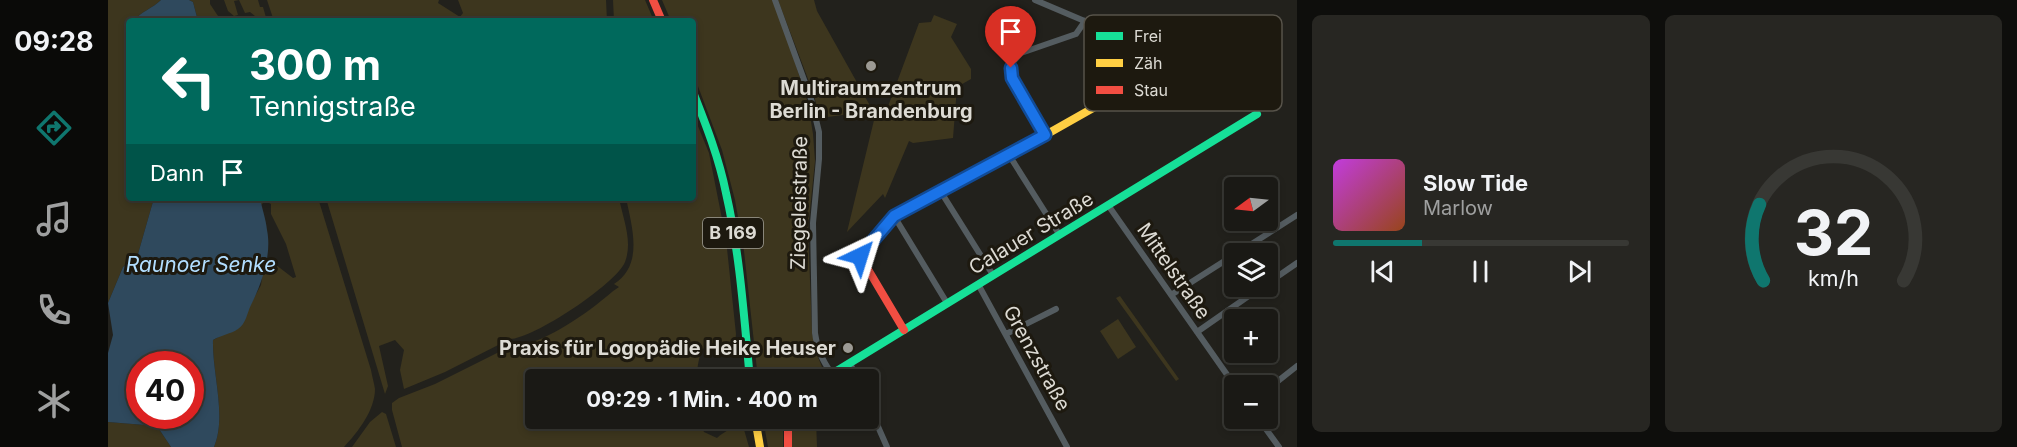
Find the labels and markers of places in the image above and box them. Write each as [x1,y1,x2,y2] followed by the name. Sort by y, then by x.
[985,6,1036,68] pin
[864,59,878,73] marker: Multiraumzentrum Berlin - Brandenburg
[769,76,973,123] place label: Multiraumzentrum Berlin - Brandenburg
[499,336,836,360] place label: Praxis für Logopädie Heike Heuser
[841,341,855,355] marker: Praxis für Logopädie Heike Heuser

